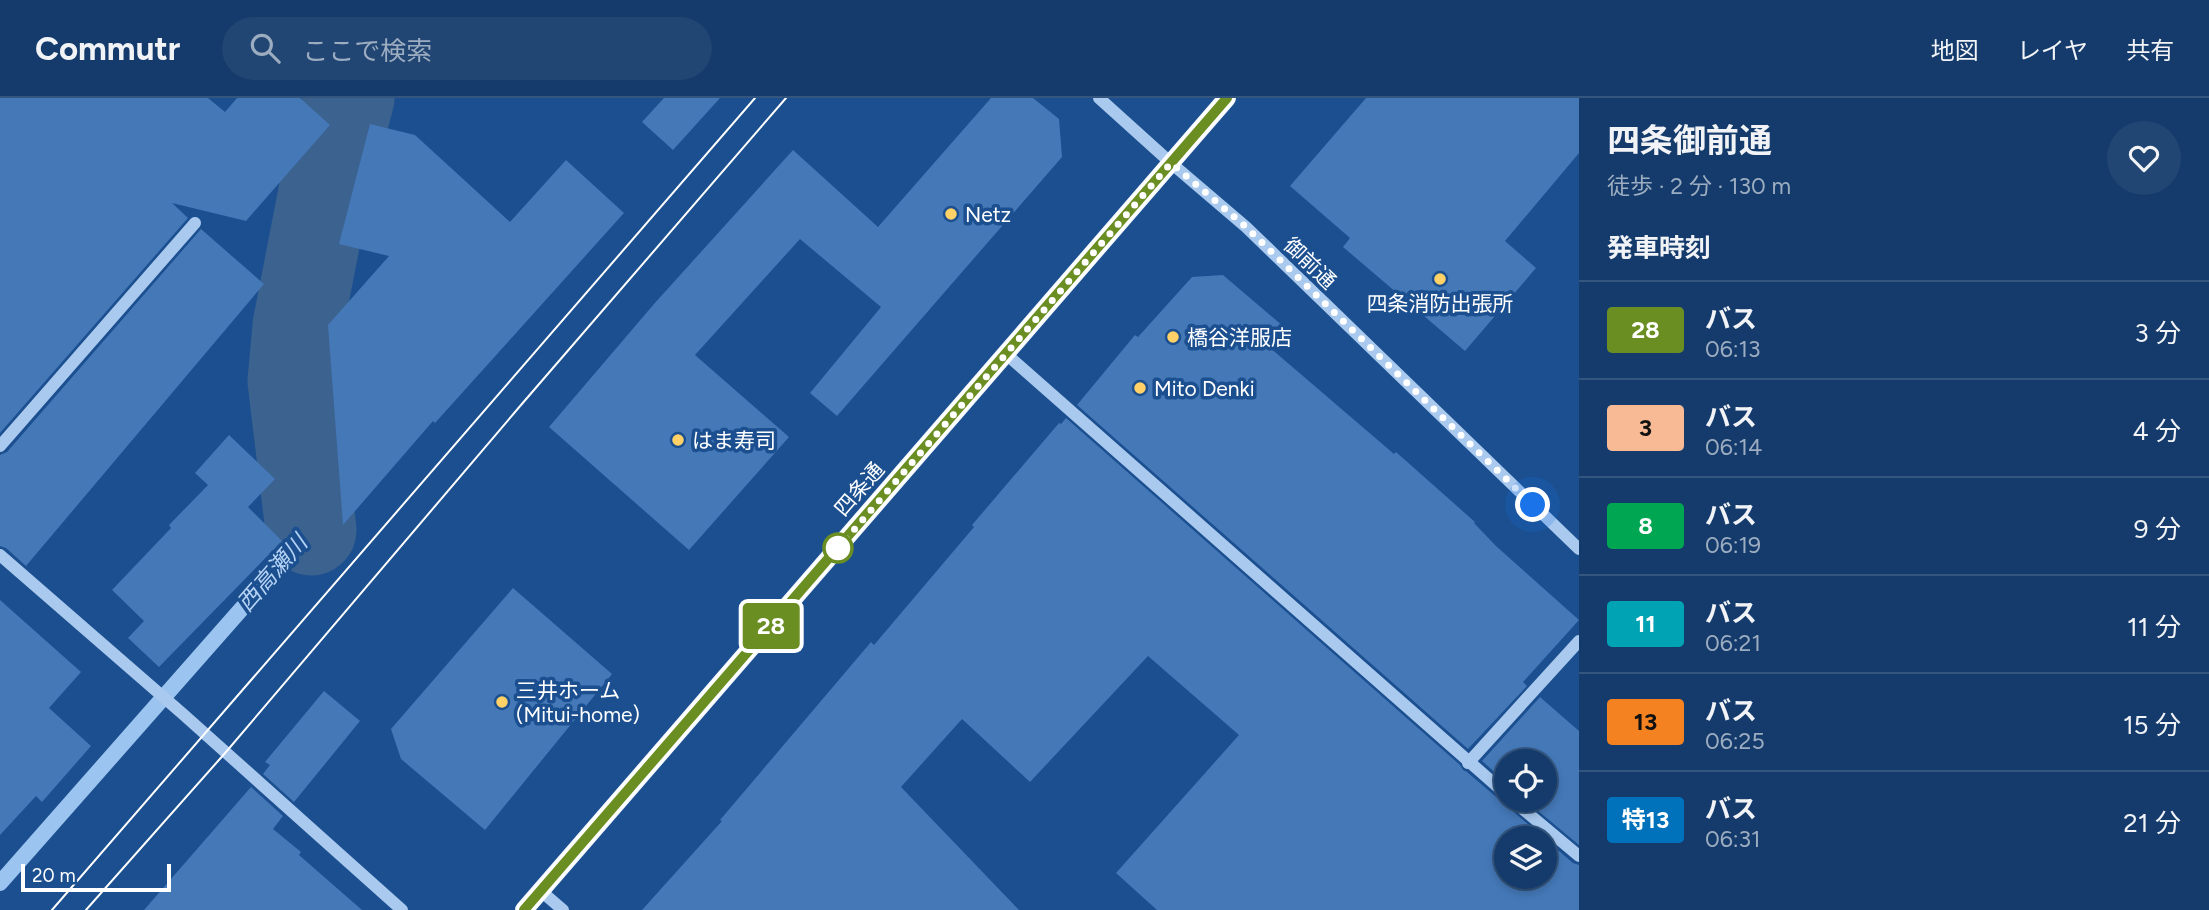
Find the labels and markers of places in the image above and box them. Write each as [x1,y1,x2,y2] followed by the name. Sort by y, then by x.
[965,202,1011,227] place label: Netz
[943,206,959,222] marker: Netz
[1432,271,1448,287] marker: 四条消防出張所
[1367,291,1514,316] place label: 四条消防出張所
[1187,325,1292,350] place label: 橋谷洋服店
[1165,329,1181,345] marker: 橋谷洋服店
[1154,376,1255,401] place label: Mito Denki
[1132,380,1148,396] marker: Mito Denki
[692,428,776,453] place label: はま寿司
[670,432,686,448] marker: はま寿司
[823,533,853,563] unlabelled marker
[516,678,640,727] place label: 三井ホーム (Mitui-home)
[494,694,510,710] marker: 三井ホーム (Mitui-home)

